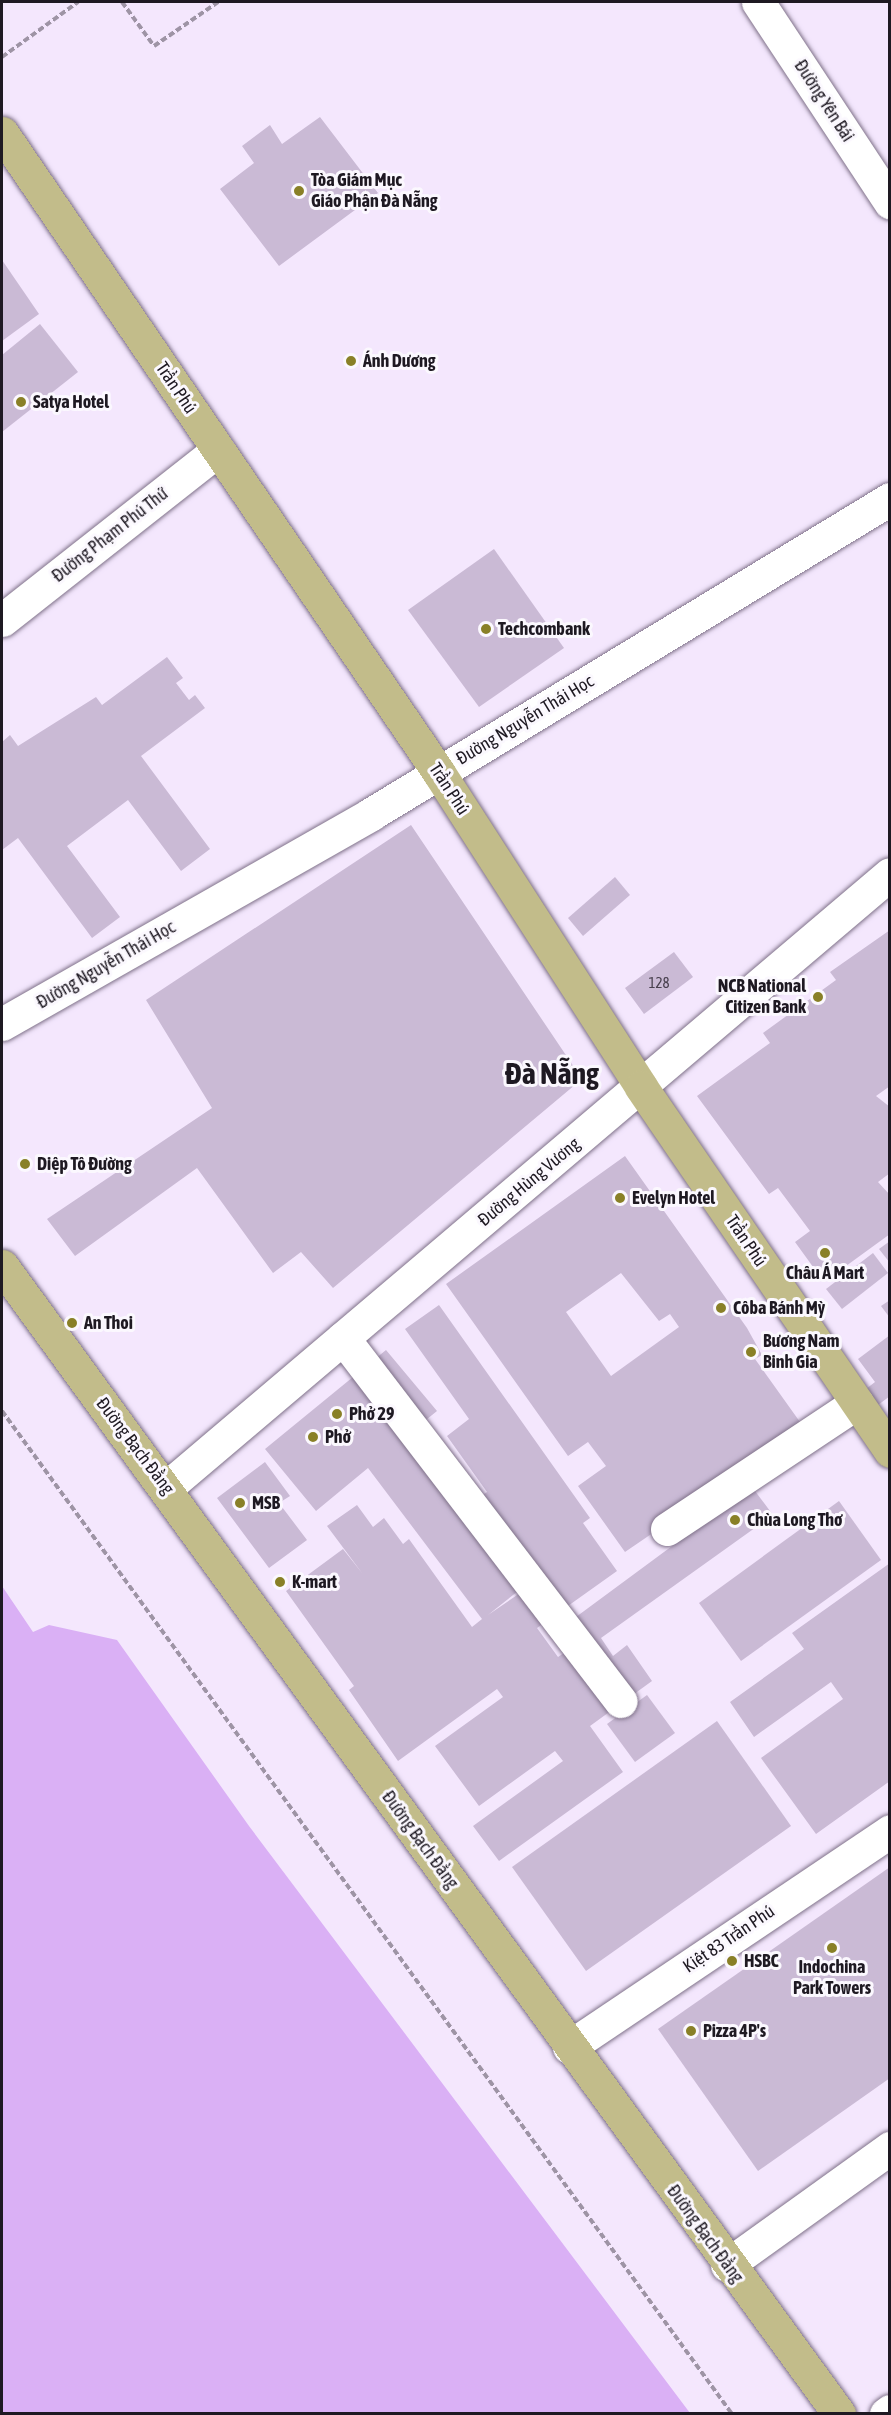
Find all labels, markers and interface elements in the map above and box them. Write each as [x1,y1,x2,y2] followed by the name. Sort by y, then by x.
[789,56,859,146] street label: Đường Yên Bái
[311,170,437,213] place label: Tòa Giám Mục Giáo Phận Đà Nẵng
[292,184,306,198] marker: Tòa Giám Mục Giáo Phận Đà Nẵng
[363,350,435,372] place label: Ánh Dương
[344,354,358,368] marker: Ánh Dương
[151,358,201,418] street label: Trần Phú
[33,391,109,413] place label: Satya Hotel
[14,395,28,409] marker: Satya Hotel
[48,483,172,587] street label: Đường Phạm Phú Thứ
[498,618,590,640] place label: Techcombank
[479,622,493,636] marker: Techcombank
[452,670,598,770] street label: Đường Nguyễn Thái Học
[424,759,474,819] street label: Trần Phú
[33,916,179,1014] street label: Đường Nguyễn Thái Học
[648,974,670,992] house number: 128
[718,976,806,1018] place label: NCB National Citizen Bank
[811,990,825,1004] marker: NCB National Citizen Bank
[505,1055,599,1091] district label: Đà Nẵng
[474,1133,584,1231] street label: Đường Hùng Vương
[37,1153,132,1175] place label: Diệp Tô Đường
[18,1157,32,1171] marker: Diệp Tô Đường
[632,1187,715,1209] place label: Evelyn Hotel
[613,1191,627,1205] marker: Evelyn Hotel
[721,1211,771,1271] street label: Trần Phú
[818,1246,832,1260] marker: Châu Á Mart
[786,1262,864,1284] place label: Châu Á Mart
[733,1297,825,1319] place label: Côba Bánh Mỳ
[714,1301,728,1315] marker: Côba Bánh Mỳ
[84,1312,133,1334] place label: An Thoi
[65,1316,79,1330] marker: An Thoi
[763,1331,840,1374] place label: Bương Nam Binh Gia
[744,1345,758,1359] marker: Bương Nam Binh Gia
[92,1393,178,1499] street label: Đường Bạch Đằng
[349,1403,394,1425] place label: Phở 29
[330,1407,344,1421] marker: Phở 29
[325,1426,351,1448] place label: Phở
[306,1430,320,1444] marker: Phở
[252,1492,280,1514] place label: MSB
[233,1496,247,1510] marker: MSB
[747,1509,842,1531] place label: Chùa Long Thơ
[728,1513,742,1527] marker: Chùa Long Thơ
[292,1571,337,1593] place label: K-mart
[273,1575,287,1589] marker: K-mart
[377,1787,463,1893] street label: Đường Bạch Đằng
[679,1900,779,1978] street label: Kiệt 83 Trần Phú
[825,1941,839,1955] marker: Indochina Park Towers
[744,1950,779,1972] place label: HSBC
[725,1954,739,1968] marker: HSBC
[793,1957,871,2000] place label: Indochina Park Towers
[703,2020,766,2042] place label: Pizza 4P's
[684,2024,698,2038] marker: Pizza 4P's
[662,2181,748,2287] street label: Đường Bạch Đằng

